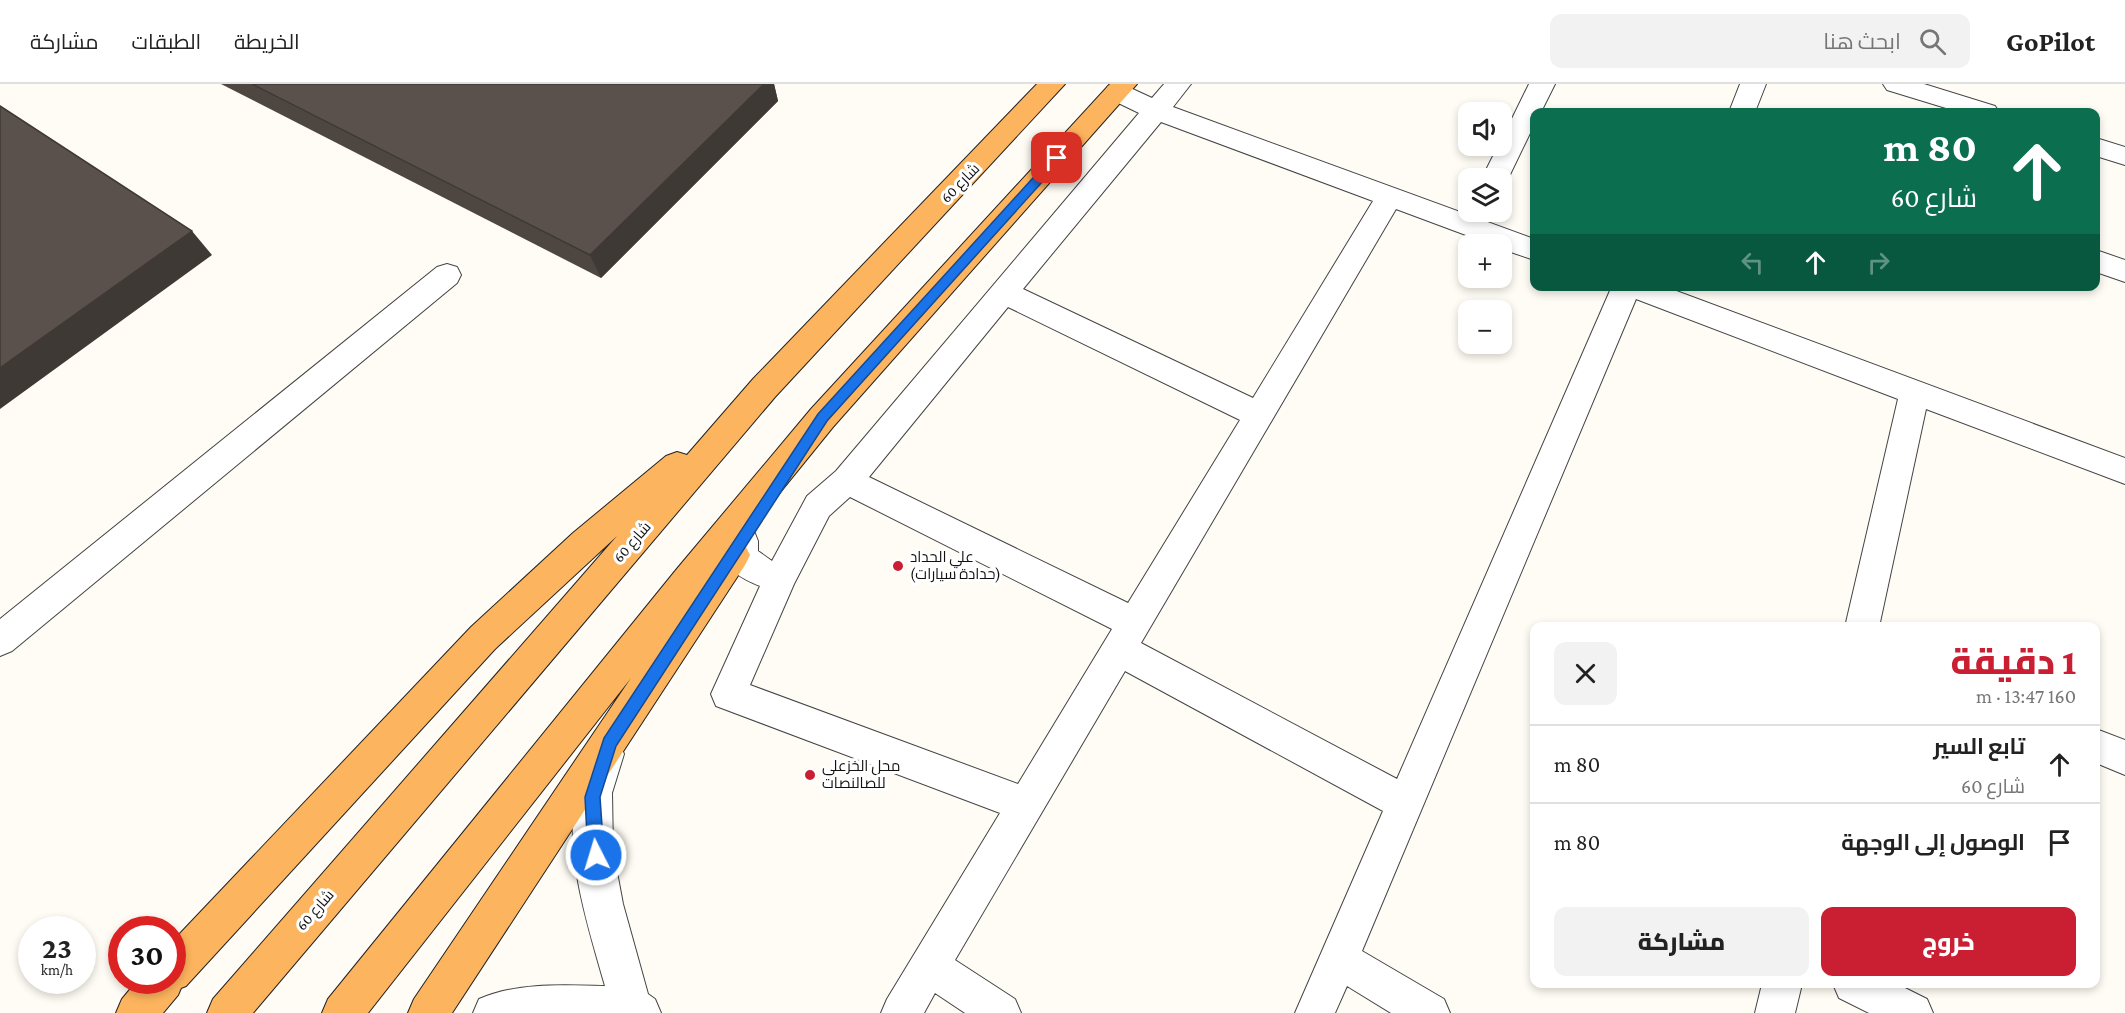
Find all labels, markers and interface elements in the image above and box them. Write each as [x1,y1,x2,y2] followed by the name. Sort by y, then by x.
[1550,14,1970,68] search box
[1916,25,1949,58] icon: search
[2006,26,2095,57] text: GoPilot
[1823,29,1901,54] text: ابحث هنا
[30,30,99,54] text: مشاركة
[132,30,201,54] text: الطبقات
[234,30,300,54] text: الخريطة
[1458,102,1512,354] map controls
[1458,102,1512,156] button: sound
[1883,123,1977,170] text: 80 m
[1031,132,1082,183] pin
[1998,132,2076,210] icon: ahead
[1040,141,1073,174] icon: arrive
[938,160,985,208] street label: شارع 60
[1458,168,1512,222] button: layers
[1891,183,1977,213] text: شارع 60
[1458,234,1512,288] button: +
[1736,246,1769,279] icon: left
[1799,246,1832,279] icon: ahead
[1862,246,1895,279] icon: right
[1458,300,1512,354] button: −
[610,519,656,567] street label: شارع 60
[910,549,1001,583] place label: علي الحداد (حدادة سيارات)
[891,559,905,573] marker: علي الحداد (حدادة سيارات)
[1554,642,1617,705] button: close
[1950,642,2076,682] text: 1 دقيقة
[1976,685,2076,707] text: 160 m · 13:47
[1933,734,2025,759] text: تابع السير
[2043,748,2076,781] icon: ahead
[1554,752,1600,777] text: 80 m
[822,758,900,791] place label: محل الخزعلي للصالنصات
[803,768,817,782] marker: محل الخزعلي للصالنصات
[1961,775,2025,797] text: شارع 60
[564,823,628,887] position arrow
[2043,826,2076,859] icon: arrive
[1554,830,1600,855] text: 80 m
[1841,830,2025,855] text: الوصول إلى الوجهة
[293,887,339,935] street label: شارع 60
[1554,907,1809,976] button: مشاركة
[1821,907,2076,976] button: خروج
[108,916,186,994] speed limit sign: 30
[42,931,72,964] text: 23
[41,962,73,978] text: km/h

